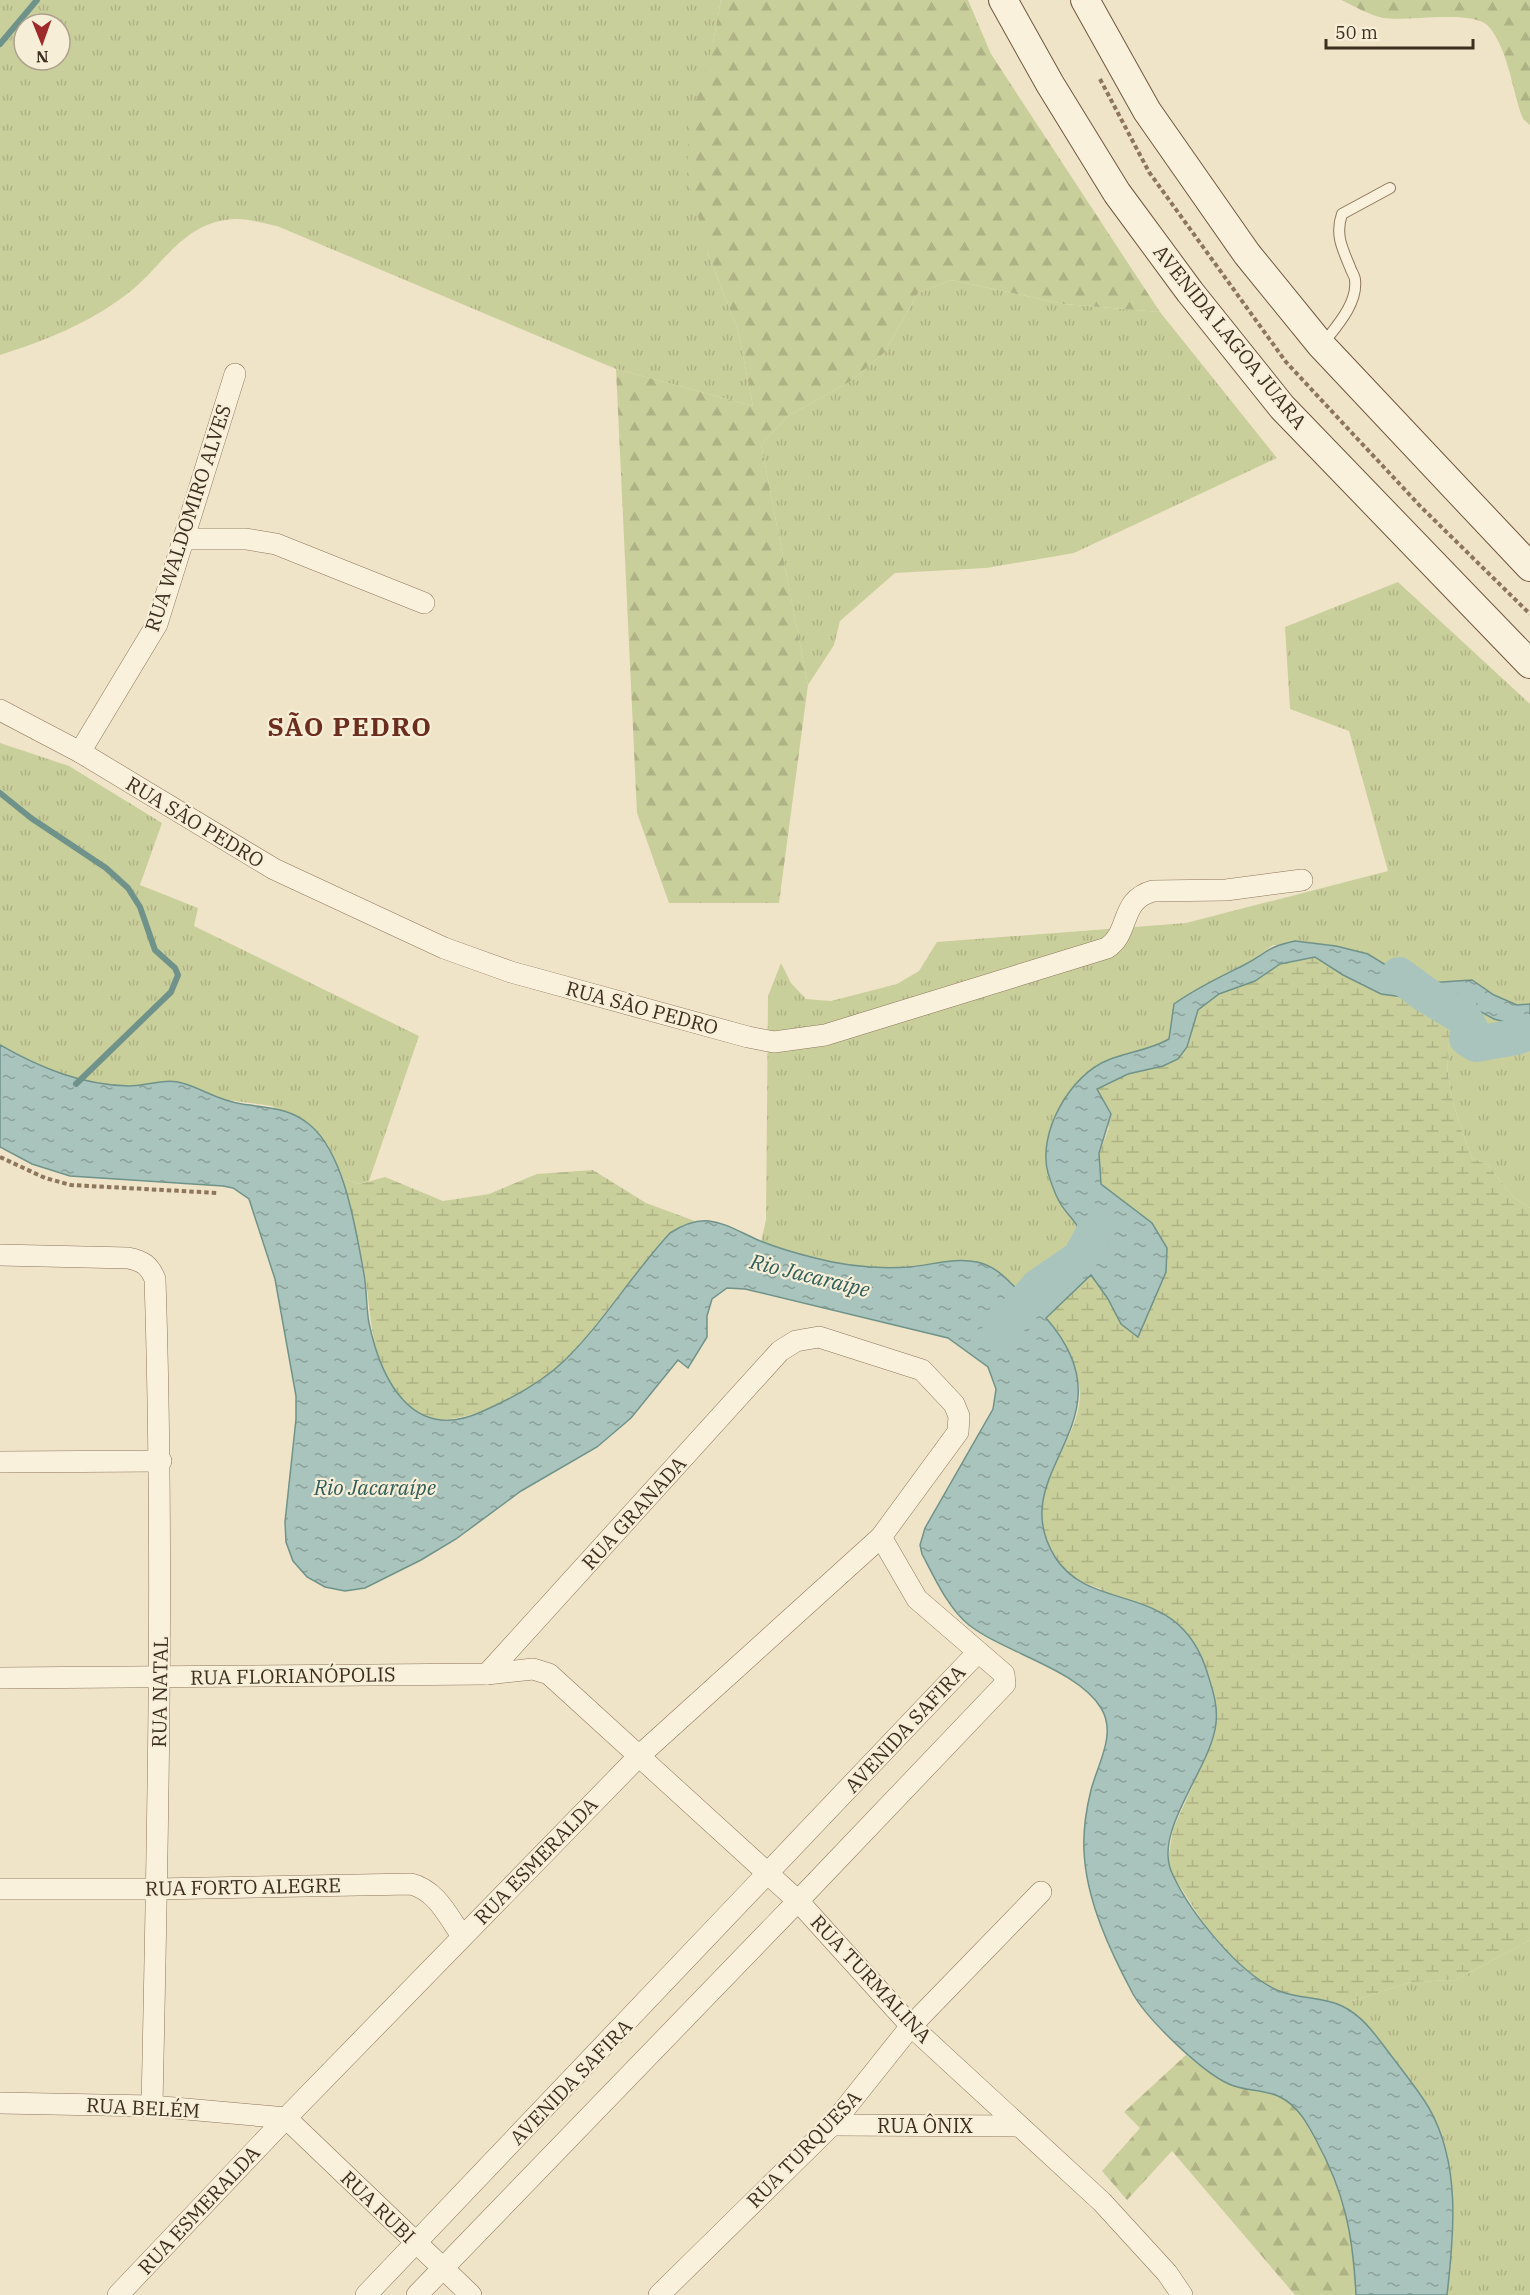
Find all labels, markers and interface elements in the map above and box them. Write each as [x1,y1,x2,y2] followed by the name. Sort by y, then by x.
[12,12,72,72] north arrow
[1326,12,1473,50] scale bar
[1335,21,1378,44] text: 50 m
[36,47,49,67] text: N
[1148,239,1313,435] street label: AVENIDA LAGOA JUARA
[138,401,237,635] street label: RUA WALDOMIRO ALVES
[267,709,433,743] district label: SÃO PEDRO
[121,770,269,873] street label: RUA SÃO PEDRO
[563,974,721,1041] street label: RUA SÃO PEDRO
[747,1246,873,1304] water label: Rio Jacaraípe
[575,1450,692,1575] street label: RUA GRANADA
[313,1473,437,1501] water label: Rio Jacaraípe
[145,1636,174,1748] street label: RUA NATAL
[838,1659,971,1798] street label: AVENIDA SAFIRA
[190,1660,396,1691] street label: RUA FLORIANÓPOLIS
[468,1791,604,1930] street label: RUA ESMERALDA
[145,1871,341,1902] street label: RUA FORTO ALEGRE
[805,1909,938,2049] street label: RUA TURMALINA
[503,2013,638,2151] street label: AVENIDA SAFIRA
[740,2084,867,2213] street label: RUA TURQUESA
[85,2091,201,2124] street label: RUA BELÉM
[877,2112,973,2139] street label: RUA ÔNIX
[132,2139,266,2280] street label: RUA ESMERALDA
[335,2164,422,2249] street label: RUA RUBI

